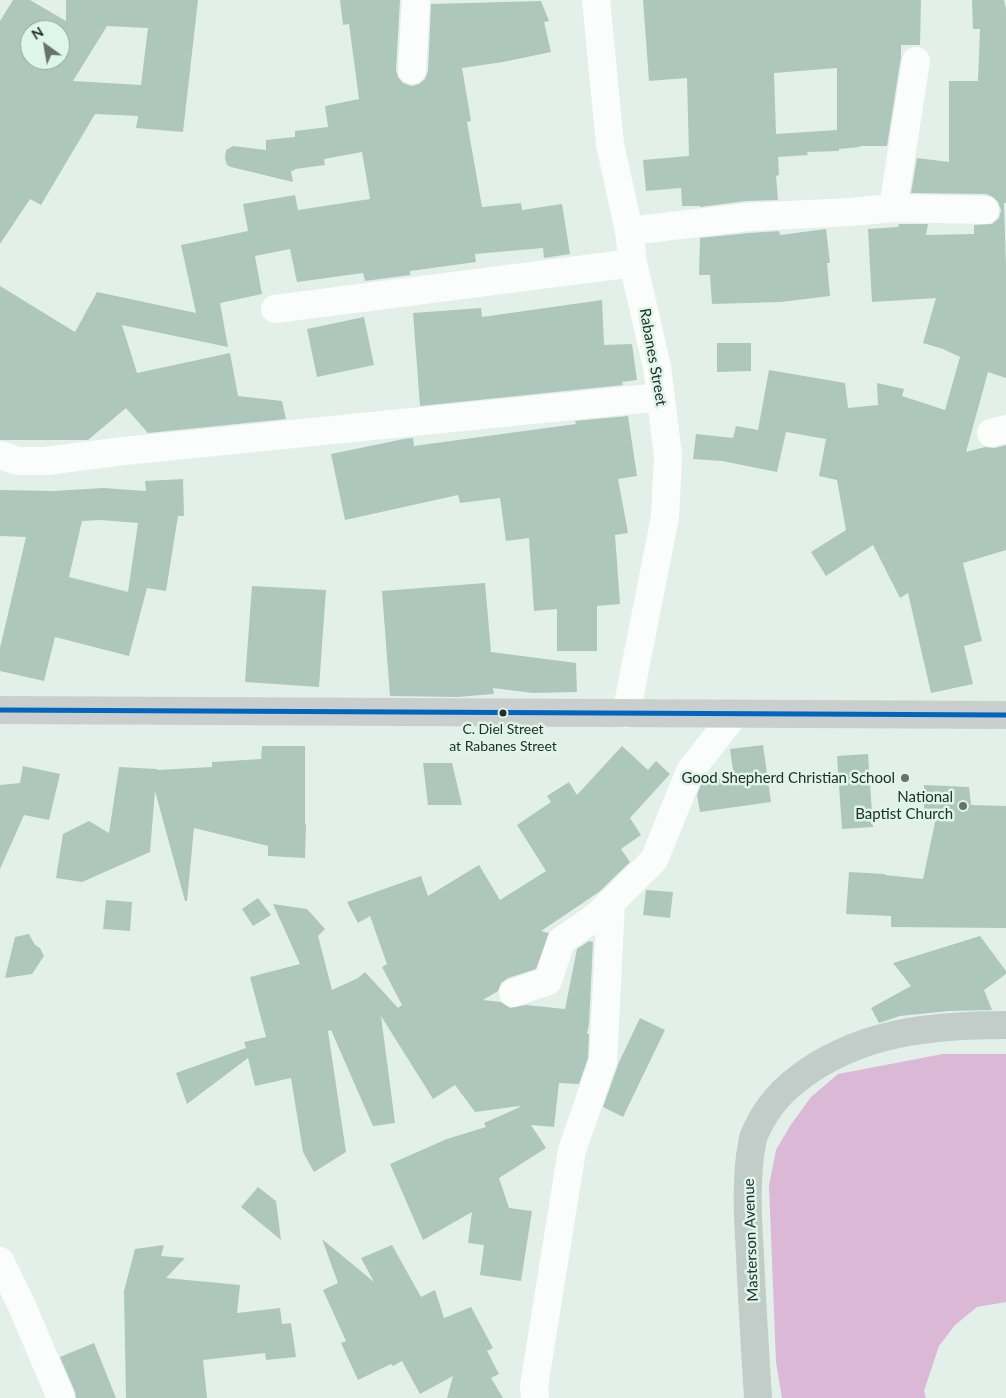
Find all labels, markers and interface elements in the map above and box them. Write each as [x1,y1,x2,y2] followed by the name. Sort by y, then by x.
[20,20,70,70] north arrow
[28,23,46,43] text: N
[636,307,670,407] street label: Rabanes Street
[498,708,508,718] marker: C. Diel Street at Rabanes Street
[449,721,557,754] place label: C. Diel Street at Rabanes Street
[681,769,895,787] place label: Good Shepherd Christian School
[899,772,911,784] marker: Good Shepherd Christian School
[855,788,953,823] place label: National Baptist Church
[957,800,969,812] marker: National Baptist Church
[740,1178,762,1302] street label: Masterson Avenue

